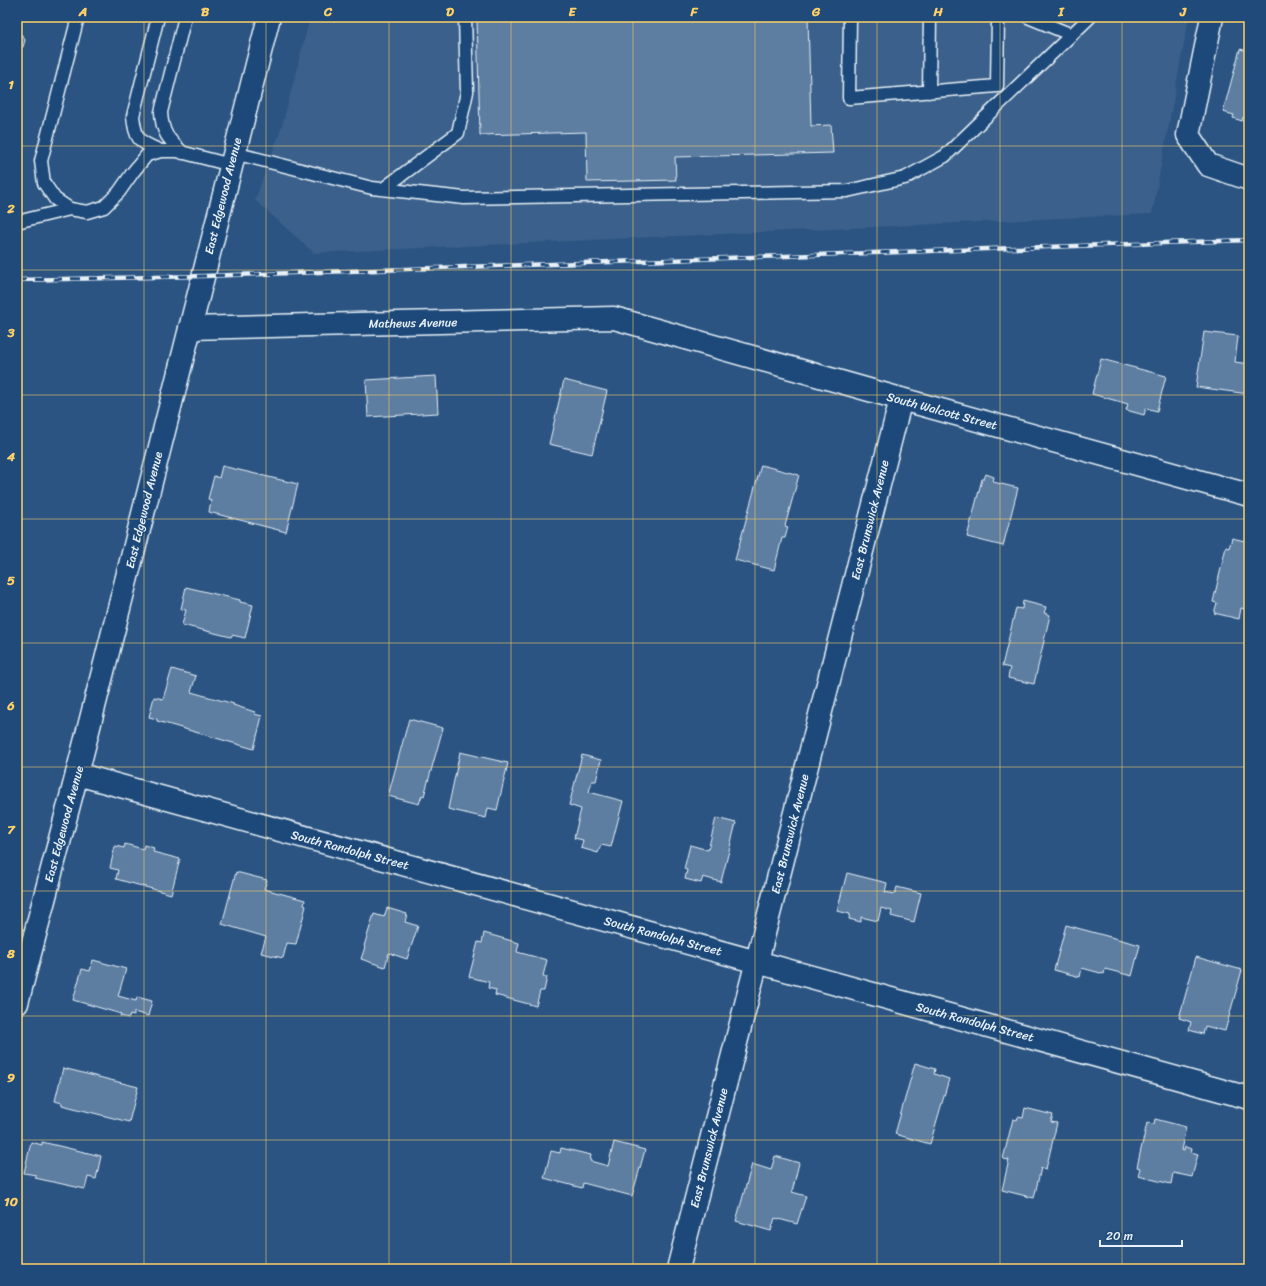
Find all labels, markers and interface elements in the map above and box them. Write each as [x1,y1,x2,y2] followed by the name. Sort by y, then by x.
[78,0,87,23] text: A
[201,0,210,23] text: B
[323,0,333,23] text: C
[446,0,454,23] text: D
[568,0,577,23] text: E
[689,0,698,23] text: F
[811,0,821,23] text: G
[932,0,943,23] text: H
[1057,0,1065,23] text: I
[1179,0,1187,23] text: J
[8,73,14,96] text: 1
[198,135,248,257] street label: East Edgewood Avenue
[6,197,15,220] text: 2
[368,311,458,335] street label: Mathews Avenue
[6,321,15,344] text: 3
[884,386,1000,436] street label: South Walcott Street
[6,445,16,468] text: 4
[119,449,169,571] street label: East Edgewood Avenue
[844,458,896,582] street label: East Brunswick Avenue
[7,569,15,592] text: 5
[6,694,15,717] text: 6
[38,763,90,885] street label: East Edgewood Avenue
[764,772,816,896] street label: East Brunswick Avenue
[7,818,16,841] text: 7
[289,824,411,876] street label: South Randolph Street
[602,910,724,962] street label: South Randolph Street
[6,942,15,965] text: 8
[914,996,1036,1048] street label: South Randolph Street
[7,1066,15,1089] text: 9
[683,1086,735,1210] street label: East Brunswick Avenue
[4,1190,18,1213] text: 10
[1100,1222,1182,1248] scale bar
[1106,1225,1133,1247] text: 20 m

